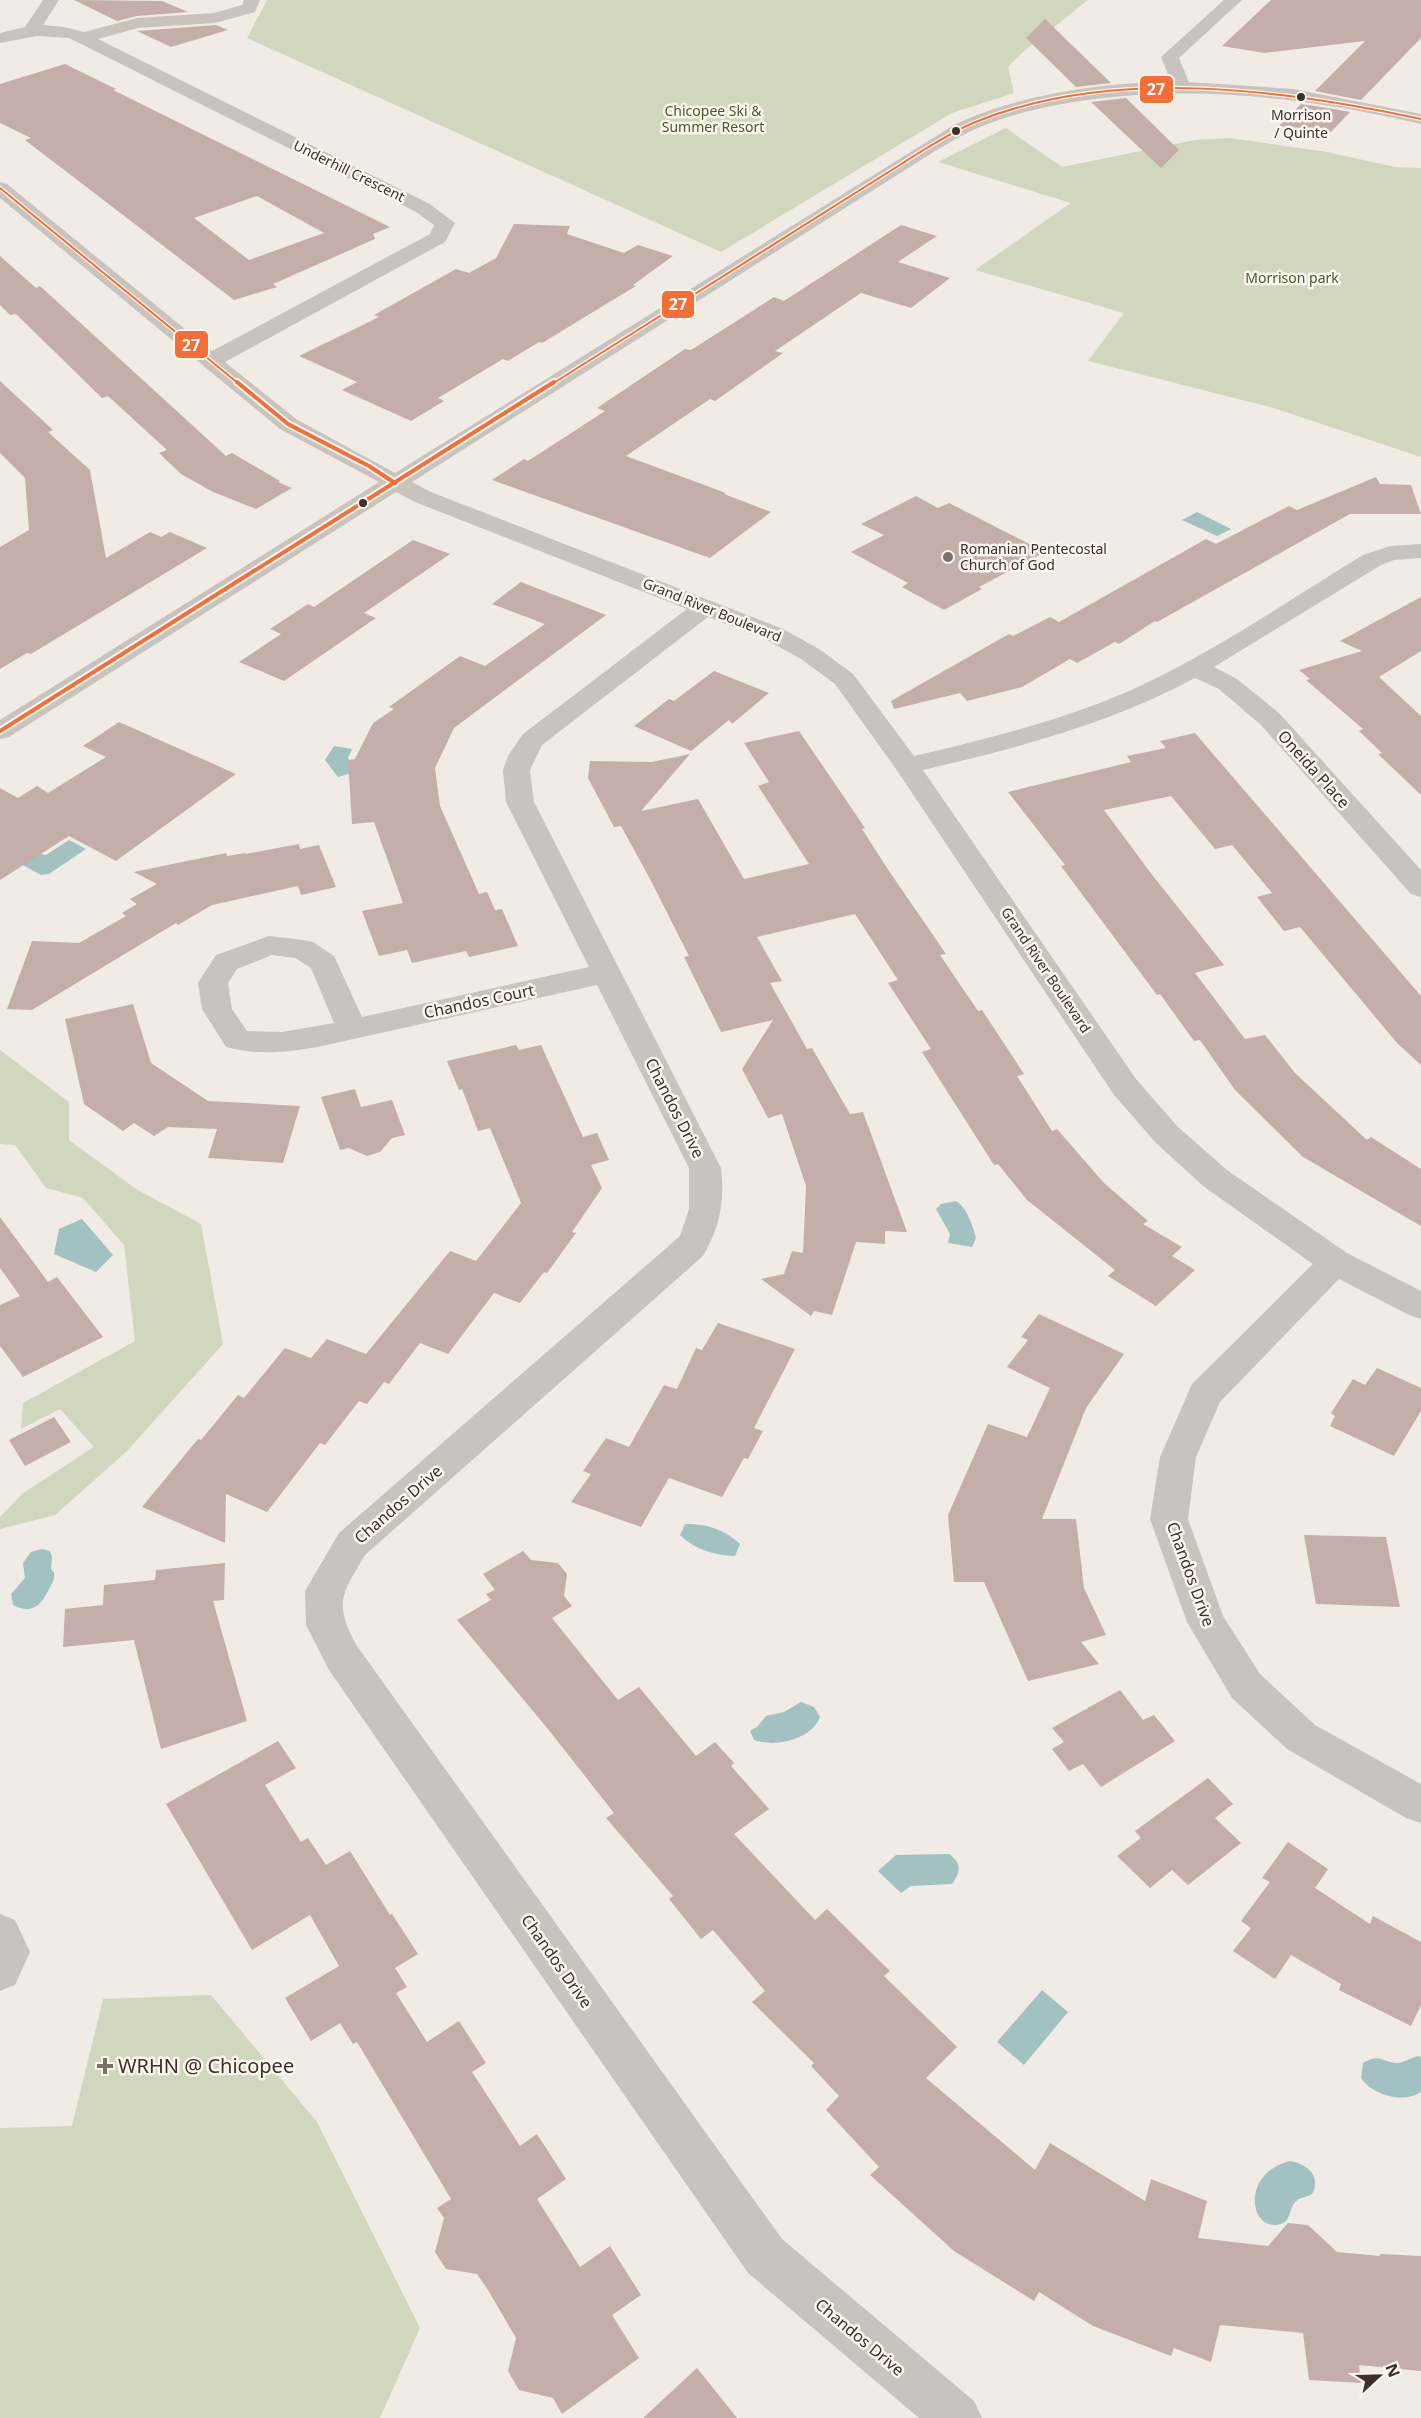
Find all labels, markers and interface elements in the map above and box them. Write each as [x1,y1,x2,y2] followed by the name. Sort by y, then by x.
[1139,75,1174,104] line badge: 27
[1147,78,1165,100] text: 27
[1295,91,1307,103] marker: Morrison / Quinte
[662,101,764,136] park label: Chicopee Ski & Summer Resort
[1271,105,1331,142] place label: Morrison / Quinte
[950,125,962,137] unlabelled marker
[290,135,408,206] street label: Underhill Crescent
[1245,268,1339,287] park label: Morrison park
[661,290,695,319] line badge: 27
[669,293,687,315] text: 27
[174,330,209,359] line badge: 27
[182,334,200,356] text: 27
[357,497,369,509] unlabelled marker
[960,539,1107,574] place label: Romanian Pentecostal Church of God
[941,550,955,564] marker: Romanian Pentecostal Church of God
[640,573,784,646] street label: Grand River Boulevard
[1273,725,1355,813] street label: Oneida Place
[997,903,1096,1036] street label: Grand River Boulevard
[422,979,536,1023] street label: Chandos Court
[640,1054,710,1162] street label: Chandos Drive
[349,1460,447,1548] street label: Chandos Drive
[1162,1519,1220,1629] street label: Chandos Drive
[517,1910,597,2012] street label: Chandos Drive
[118,2052,294,2079] place label: WRHN @ Chicopee
[96,2057,114,2075] marker: WRHN @ Chicopee
[811,2293,909,2381] street label: Chandos Drive
[1349,2346,1409,2406] north arrow
[1380,2360,1406,2381] text: N

